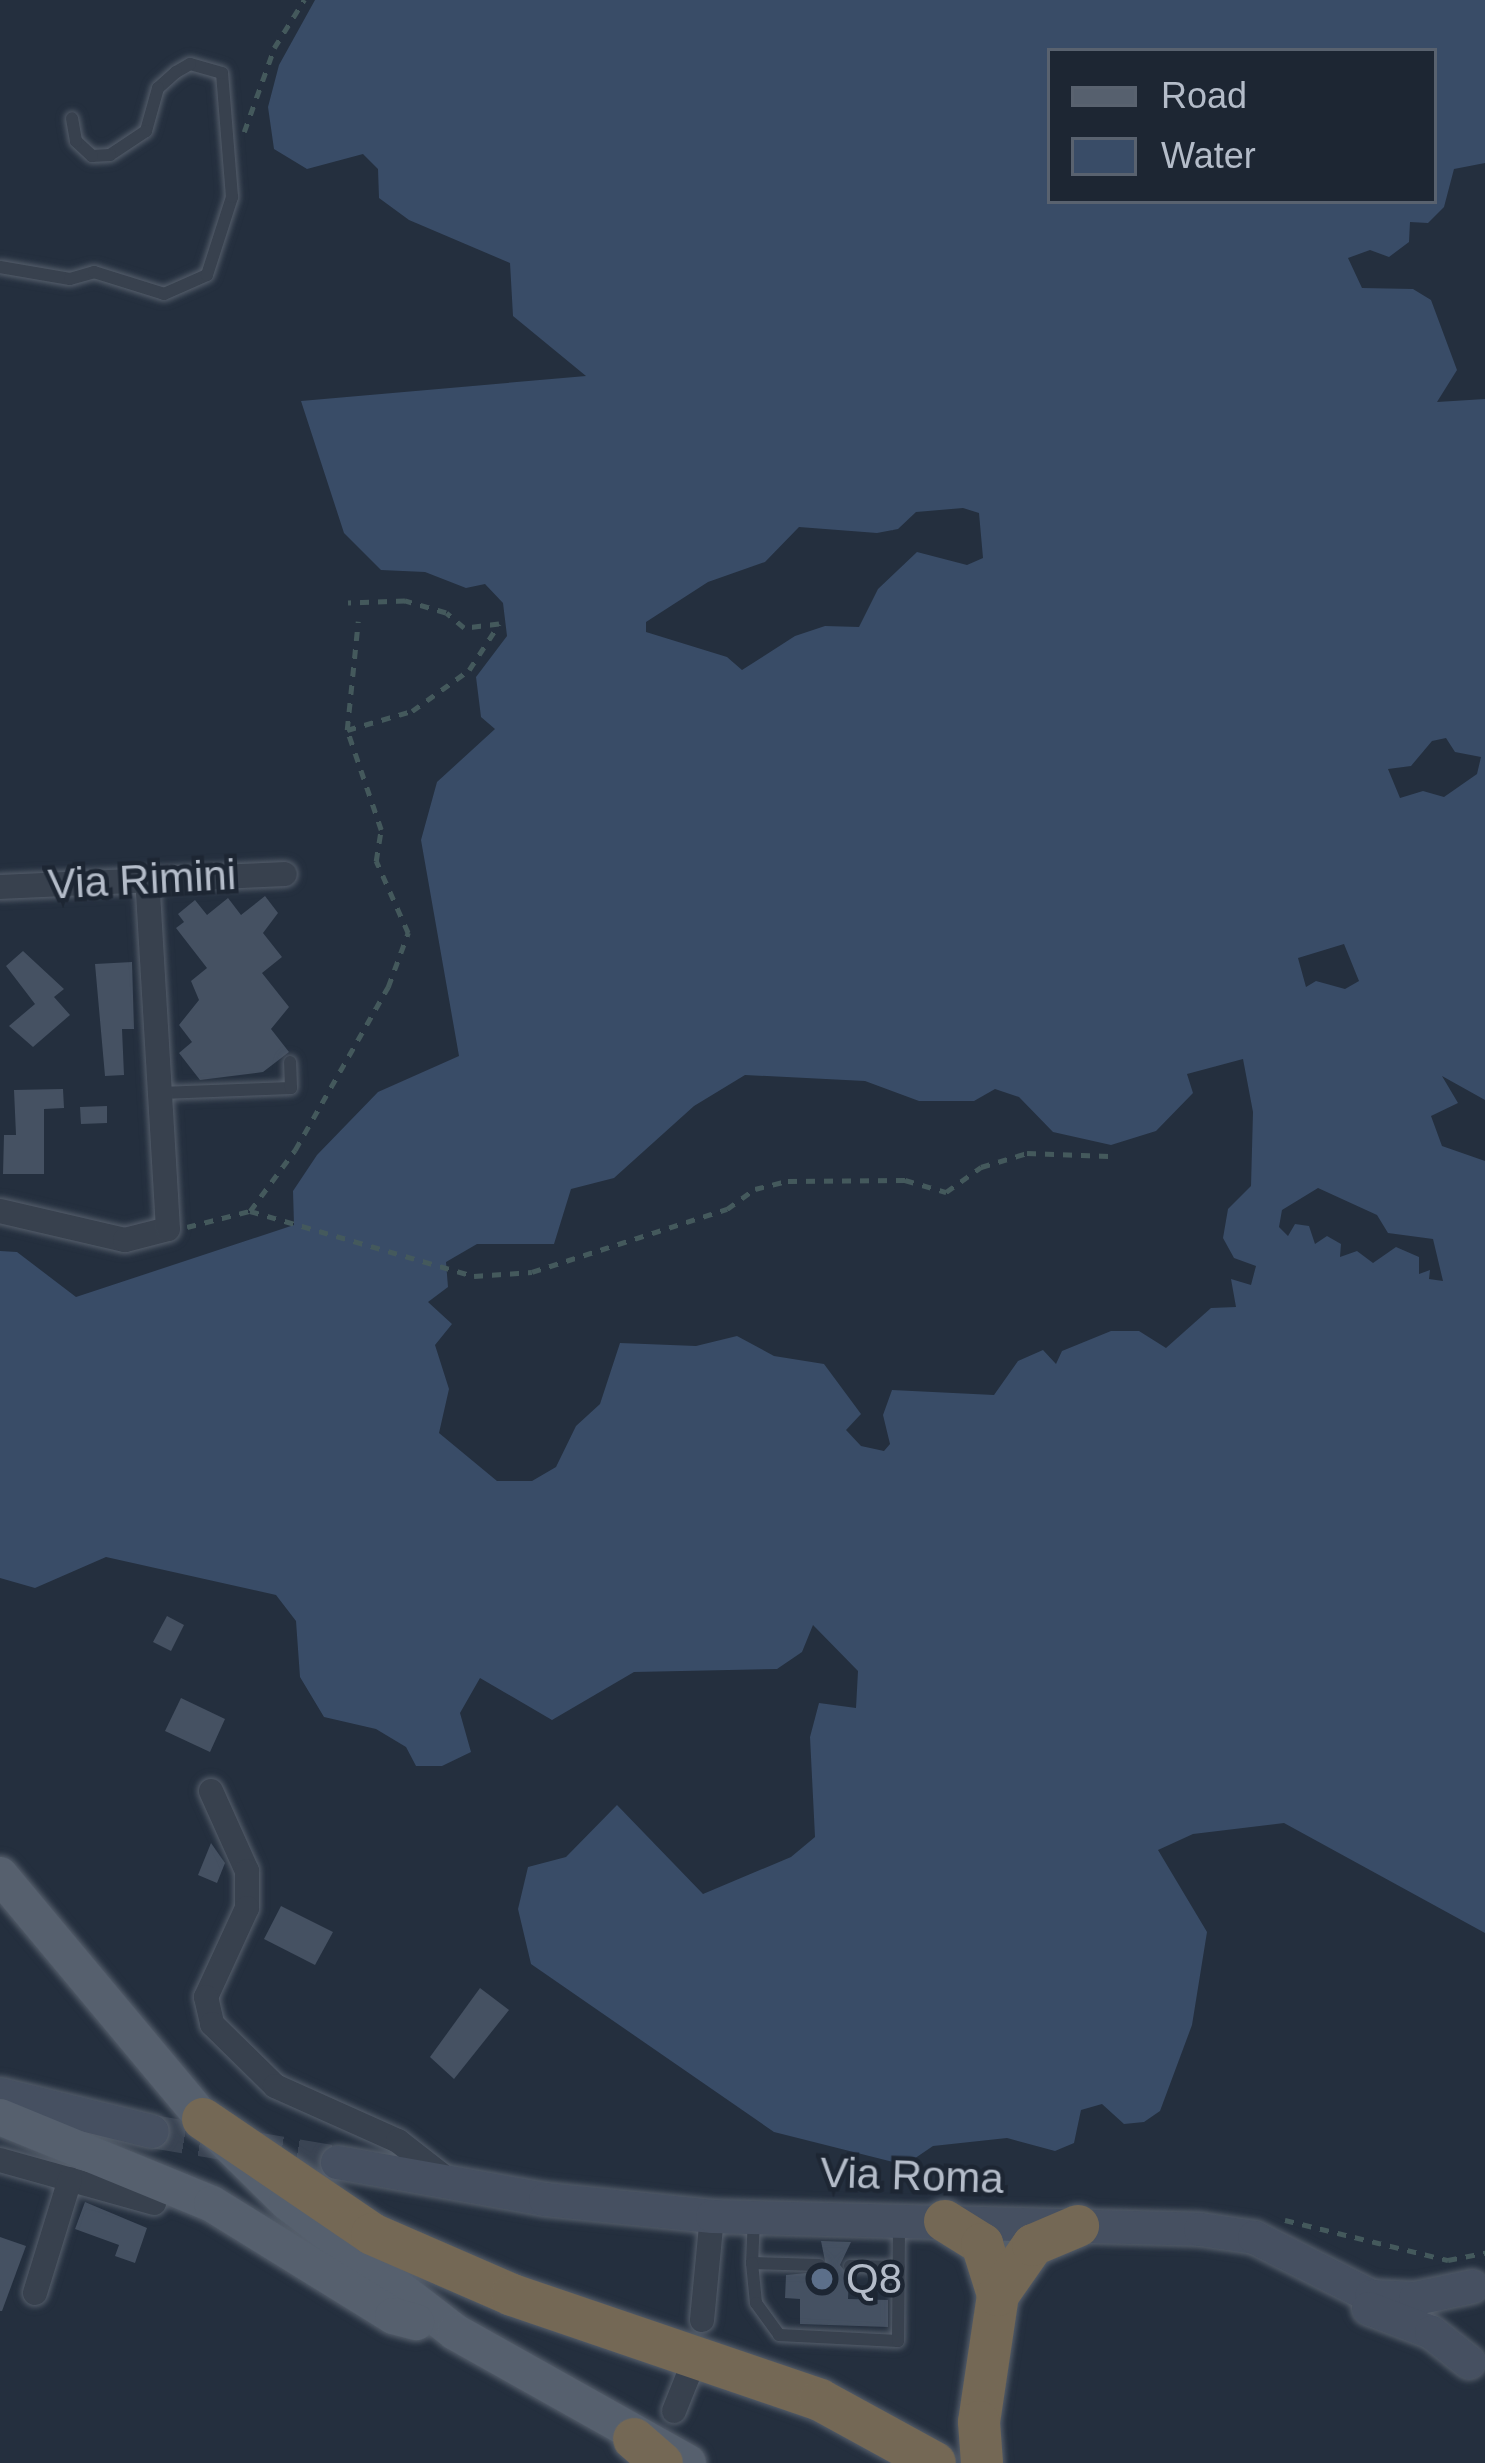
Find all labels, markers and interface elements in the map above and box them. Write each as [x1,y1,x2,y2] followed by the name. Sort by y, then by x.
[1047,48,1437,204] legend
[1161,75,1247,116] text: Road
[1161,135,1256,176] text: Water
[47,850,237,910] street label: Via Rimini
[819,2148,1005,2204] street label: Via Roma
[846,2254,902,2304] place label: Q8
[809,2266,835,2292] marker: Q8

